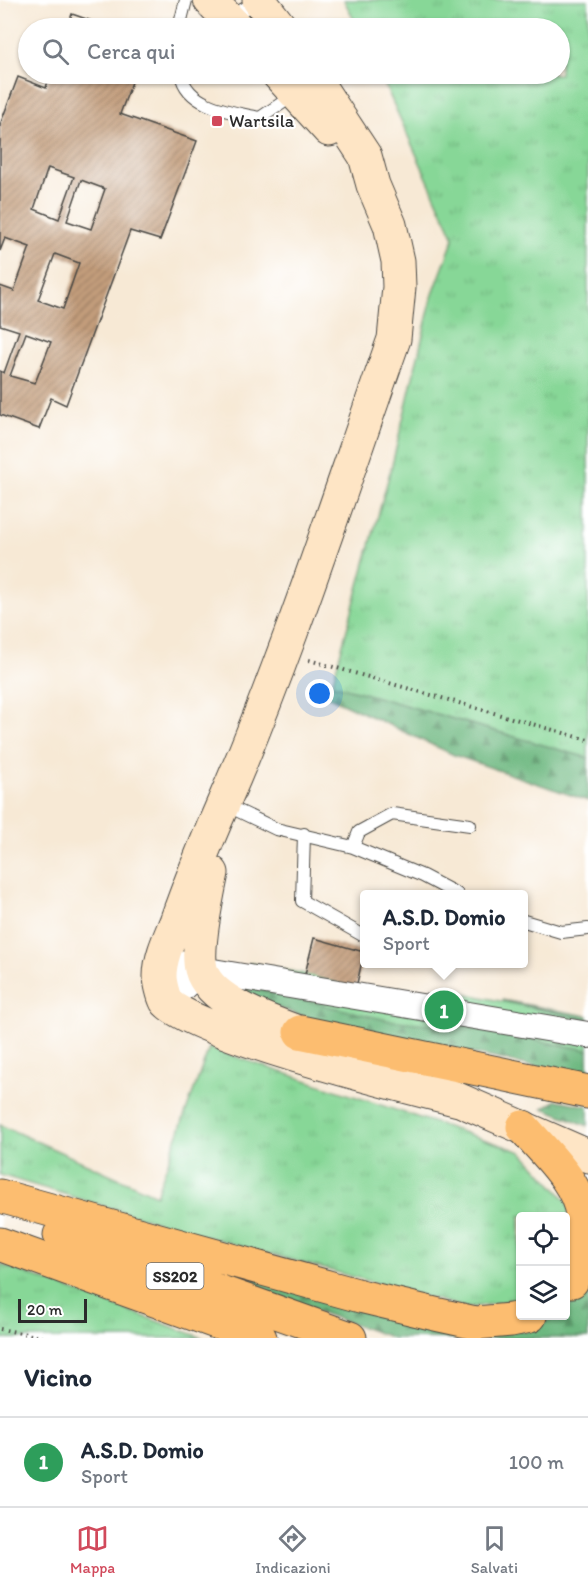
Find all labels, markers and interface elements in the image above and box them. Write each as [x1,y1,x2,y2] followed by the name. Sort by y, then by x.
[18,18,570,84] search box
[39,35,72,68] icon: search
[87,38,175,65] text: Cerca qui
[229,110,295,132] place label: Wartsila
[210,114,224,128] marker: Wartsila
[305,679,334,708] your location
[360,890,528,968] popup
[383,904,505,931] text: A.S.D. Domio
[383,931,430,955] text: Sport
[424,988,464,1032] pin: 1
[516,1212,570,1320] map controls
[516,1212,570,1266] button: locate
[146,1263,204,1289] road number: SS202
[516,1266,570,1320] button: layers
[18,1296,87,1324] scale bar
[27,1300,62,1319] text: 20 m
[24,1361,92,1393] text: Vicino
[81,1437,204,1464] text: A.S.D. Domio
[39,1450,48,1474] text: 1
[509,1450,564,1474] text: 100 m
[81,1464,128,1488] text: Sport
[70,1522,115,1577] tab: Mappa
[255,1522,331,1577] tab: Indicazioni
[471,1522,518,1577] tab: Salvati

